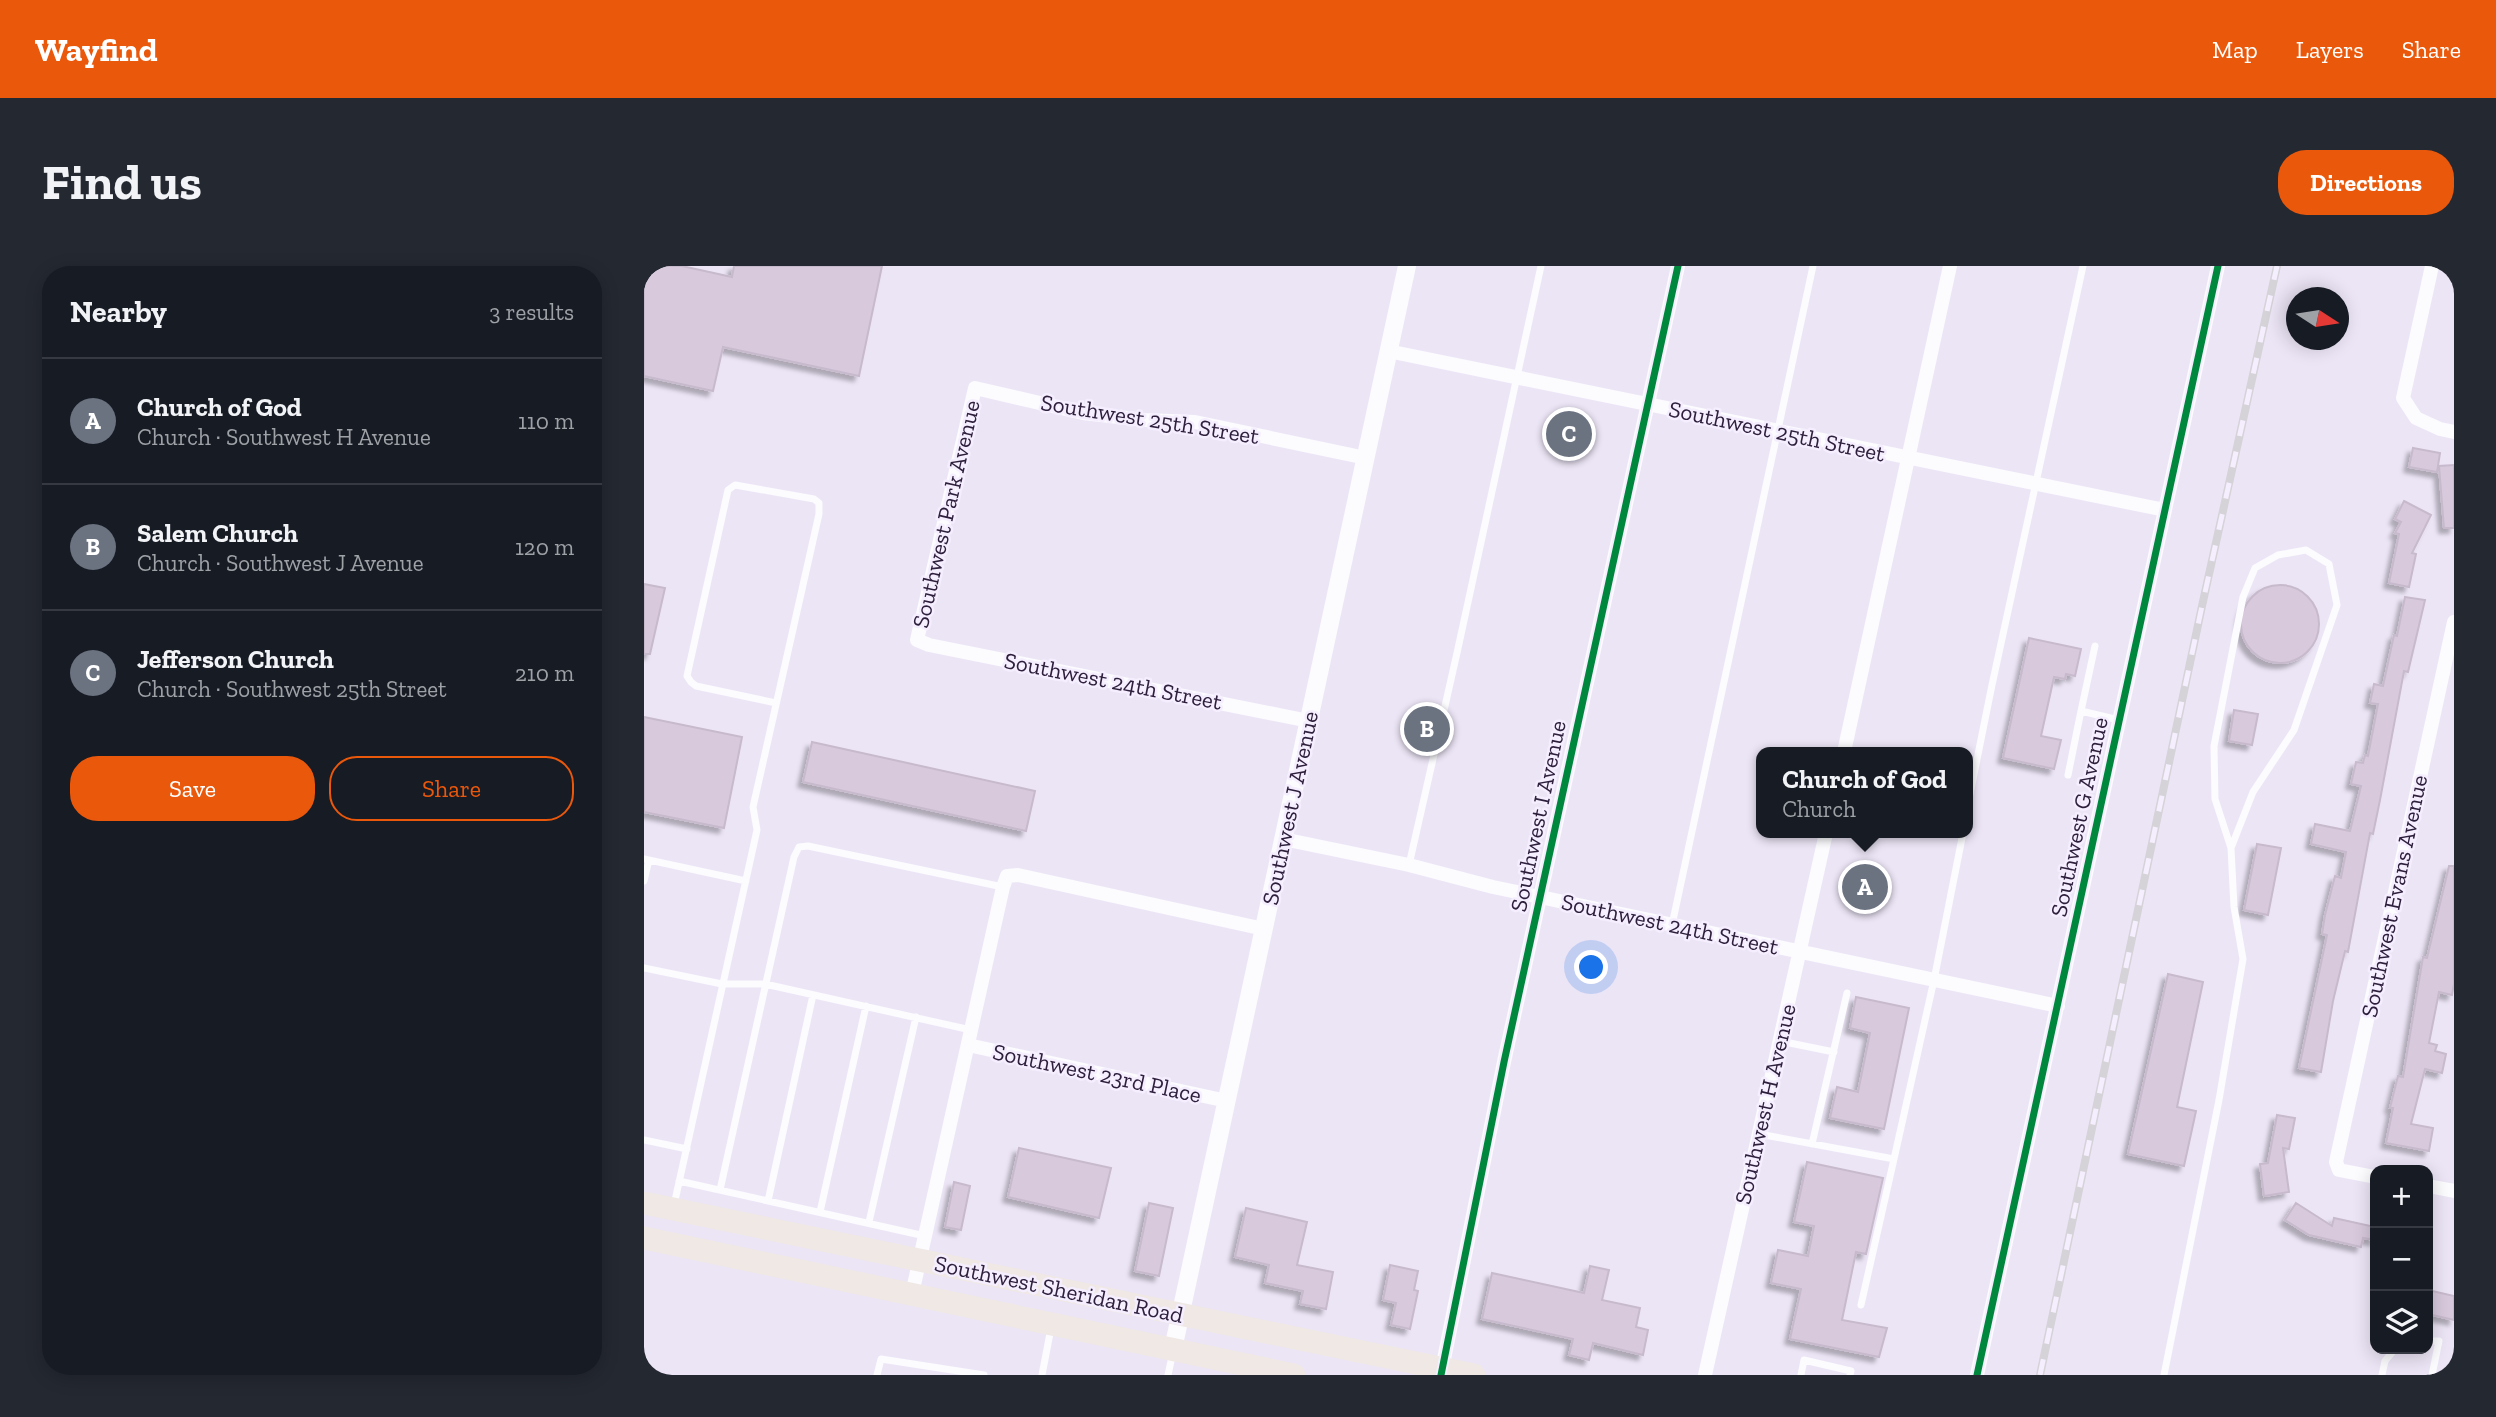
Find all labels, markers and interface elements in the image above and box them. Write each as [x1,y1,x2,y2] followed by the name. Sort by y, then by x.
[35,30,158,69] text: Wayfind
[2212,35,2258,64] text: Map
[2296,35,2364,64] text: Layers
[2402,35,2461,64] text: Share
[2278,150,2454,215] button: Directions
[42,153,202,212] text: Find us
[2286,287,2349,350] north arrow
[70,294,167,330] text: Nearby
[489,298,574,326] text: 3 results
[1039,388,1262,450] street label: Southwest 25th Street
[137,391,302,423] text: Church of God
[1666,394,1888,468] street label: Southwest 25th Street
[906,397,986,631] street label: Southwest Park Avenue
[85,407,101,435] text: A
[518,407,574,435] text: 110 m
[1546,408,1592,460] pin: C
[137,423,431,451] text: Church · Southwest H Avenue
[137,517,298,549] text: Salem Church
[86,533,100,561] text: B
[515,533,574,561] text: 120 m
[137,549,423,577] text: Church · Southwest J Avenue
[137,643,334,675] text: Jefferson Church
[1002,646,1225,716] street label: Southwest 24th Street
[86,659,100,687] text: C
[515,659,574,687] text: 210 m
[137,675,447,703] text: Church · Southwest 25th Street
[1404,703,1450,755] pin: B
[1256,709,1324,907] street label: Southwest J Avenue
[2044,715,2114,919] street label: Southwest G Avenue
[1504,718,1572,914] street label: Southwest I Avenue
[1756,747,1973,838] popup
[70,756,315,821] button: Save
[329,756,574,821] button: Share
[1782,763,1947,795] text: Church of God
[2355,772,2433,1020] street label: Southwest Evans Avenue
[1782,795,1856,823] text: Church
[1842,861,1888,913] pin: A
[1559,887,1782,961] street label: Southwest 24th Street
[1574,950,1608,984] your location
[1728,1001,1802,1207] street label: Southwest H Avenue
[990,1037,1204,1109] street label: Southwest 23rd Place
[2370,1165,2433,1354] map controls
[2370,1165,2433,1228] button: +
[2370,1228,2433,1291] button: −
[932,1249,1186,1329] street label: Southwest Sheridan Road
[2370,1291,2433,1354] button: layers

